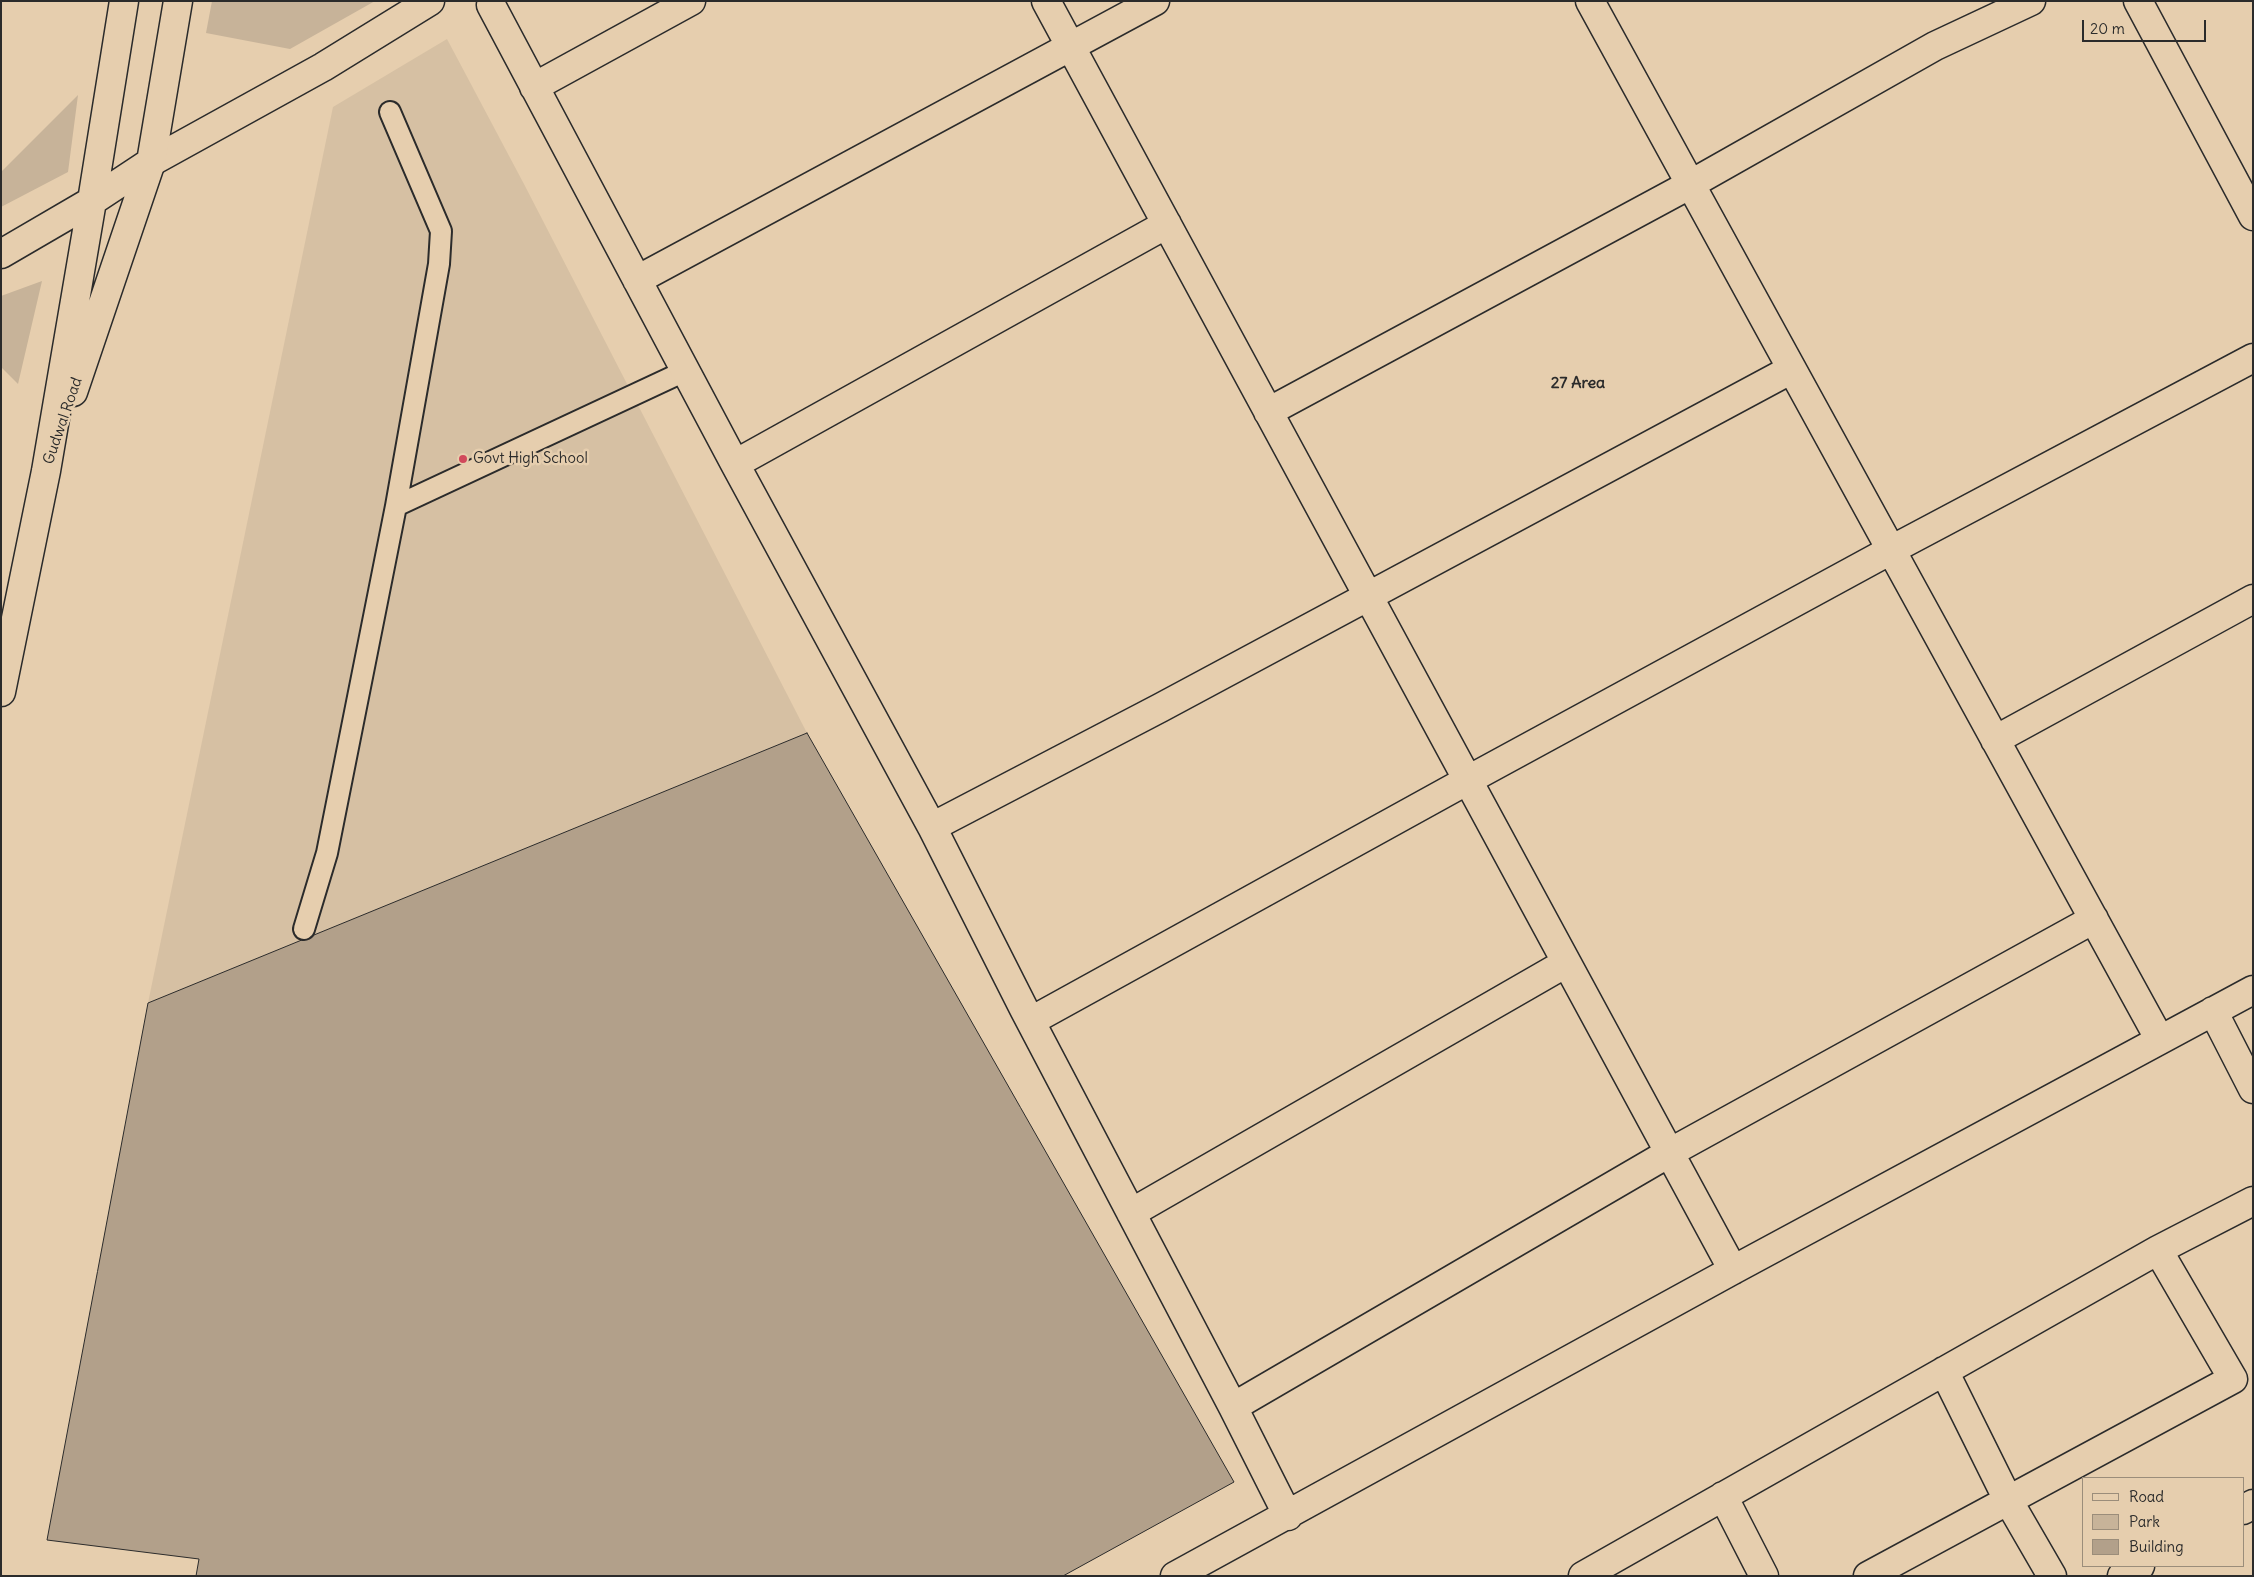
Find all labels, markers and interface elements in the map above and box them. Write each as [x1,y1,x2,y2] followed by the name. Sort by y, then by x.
[2084,10,2208,42] scale bar
[2090,19,2125,38] text: 20 m
[1551,373,1605,393] district label: 27 Area
[40,375,86,467] street label: Gudwal Road
[473,450,588,468] place label: Govt High School
[457,453,469,465] marker: Govt High School
[2082,1477,2244,1567] legend
[2129,1487,2164,1506] text: Road
[2129,1512,2160,1531] text: Park
[2129,1537,2184,1556] text: Building

